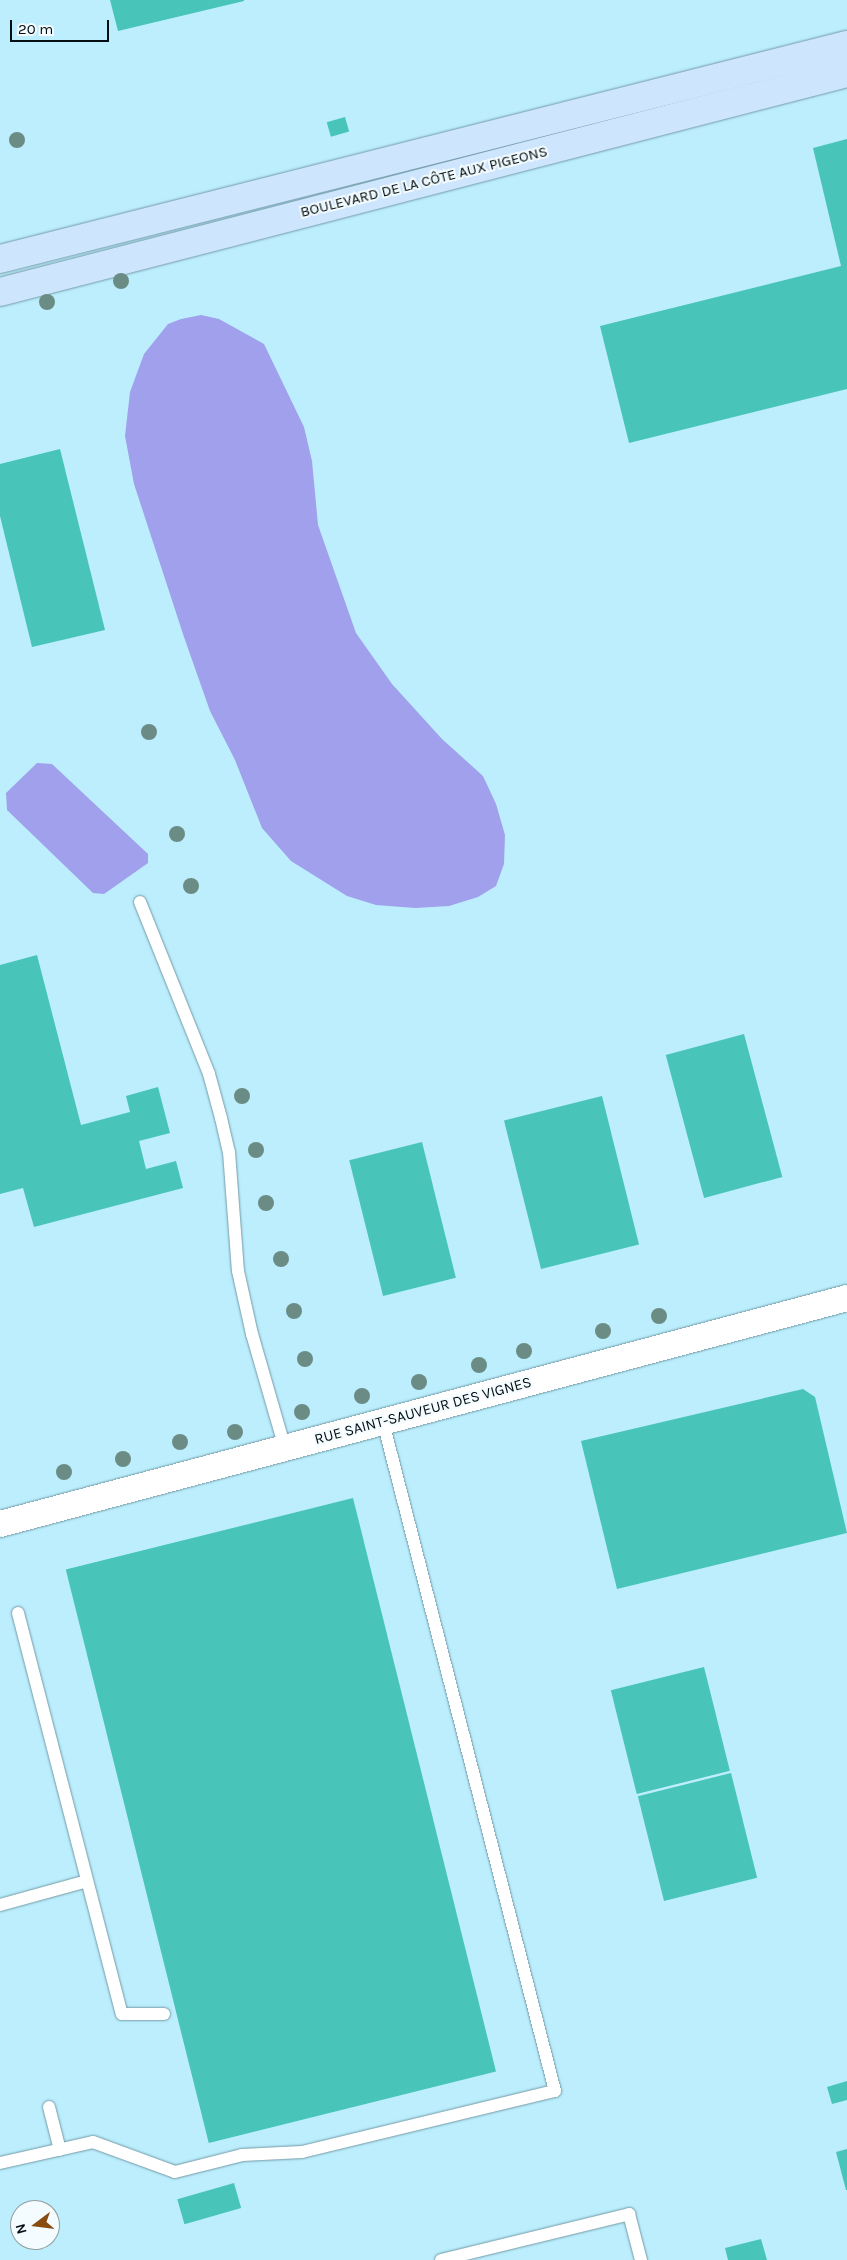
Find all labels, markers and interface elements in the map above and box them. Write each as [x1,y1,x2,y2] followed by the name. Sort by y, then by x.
[12,10,111,42] scale bar
[18,20,53,38] text: 20 m
[299,143,549,221] street label: BOULEVARD DE LA CÔTE AUX PIGEONS
[313,1373,533,1449] street label: RUE SAINT-SAUVEUR DES VIGNES
[10,2200,60,2250] north arrow
[11,2222,31,2236] text: N

